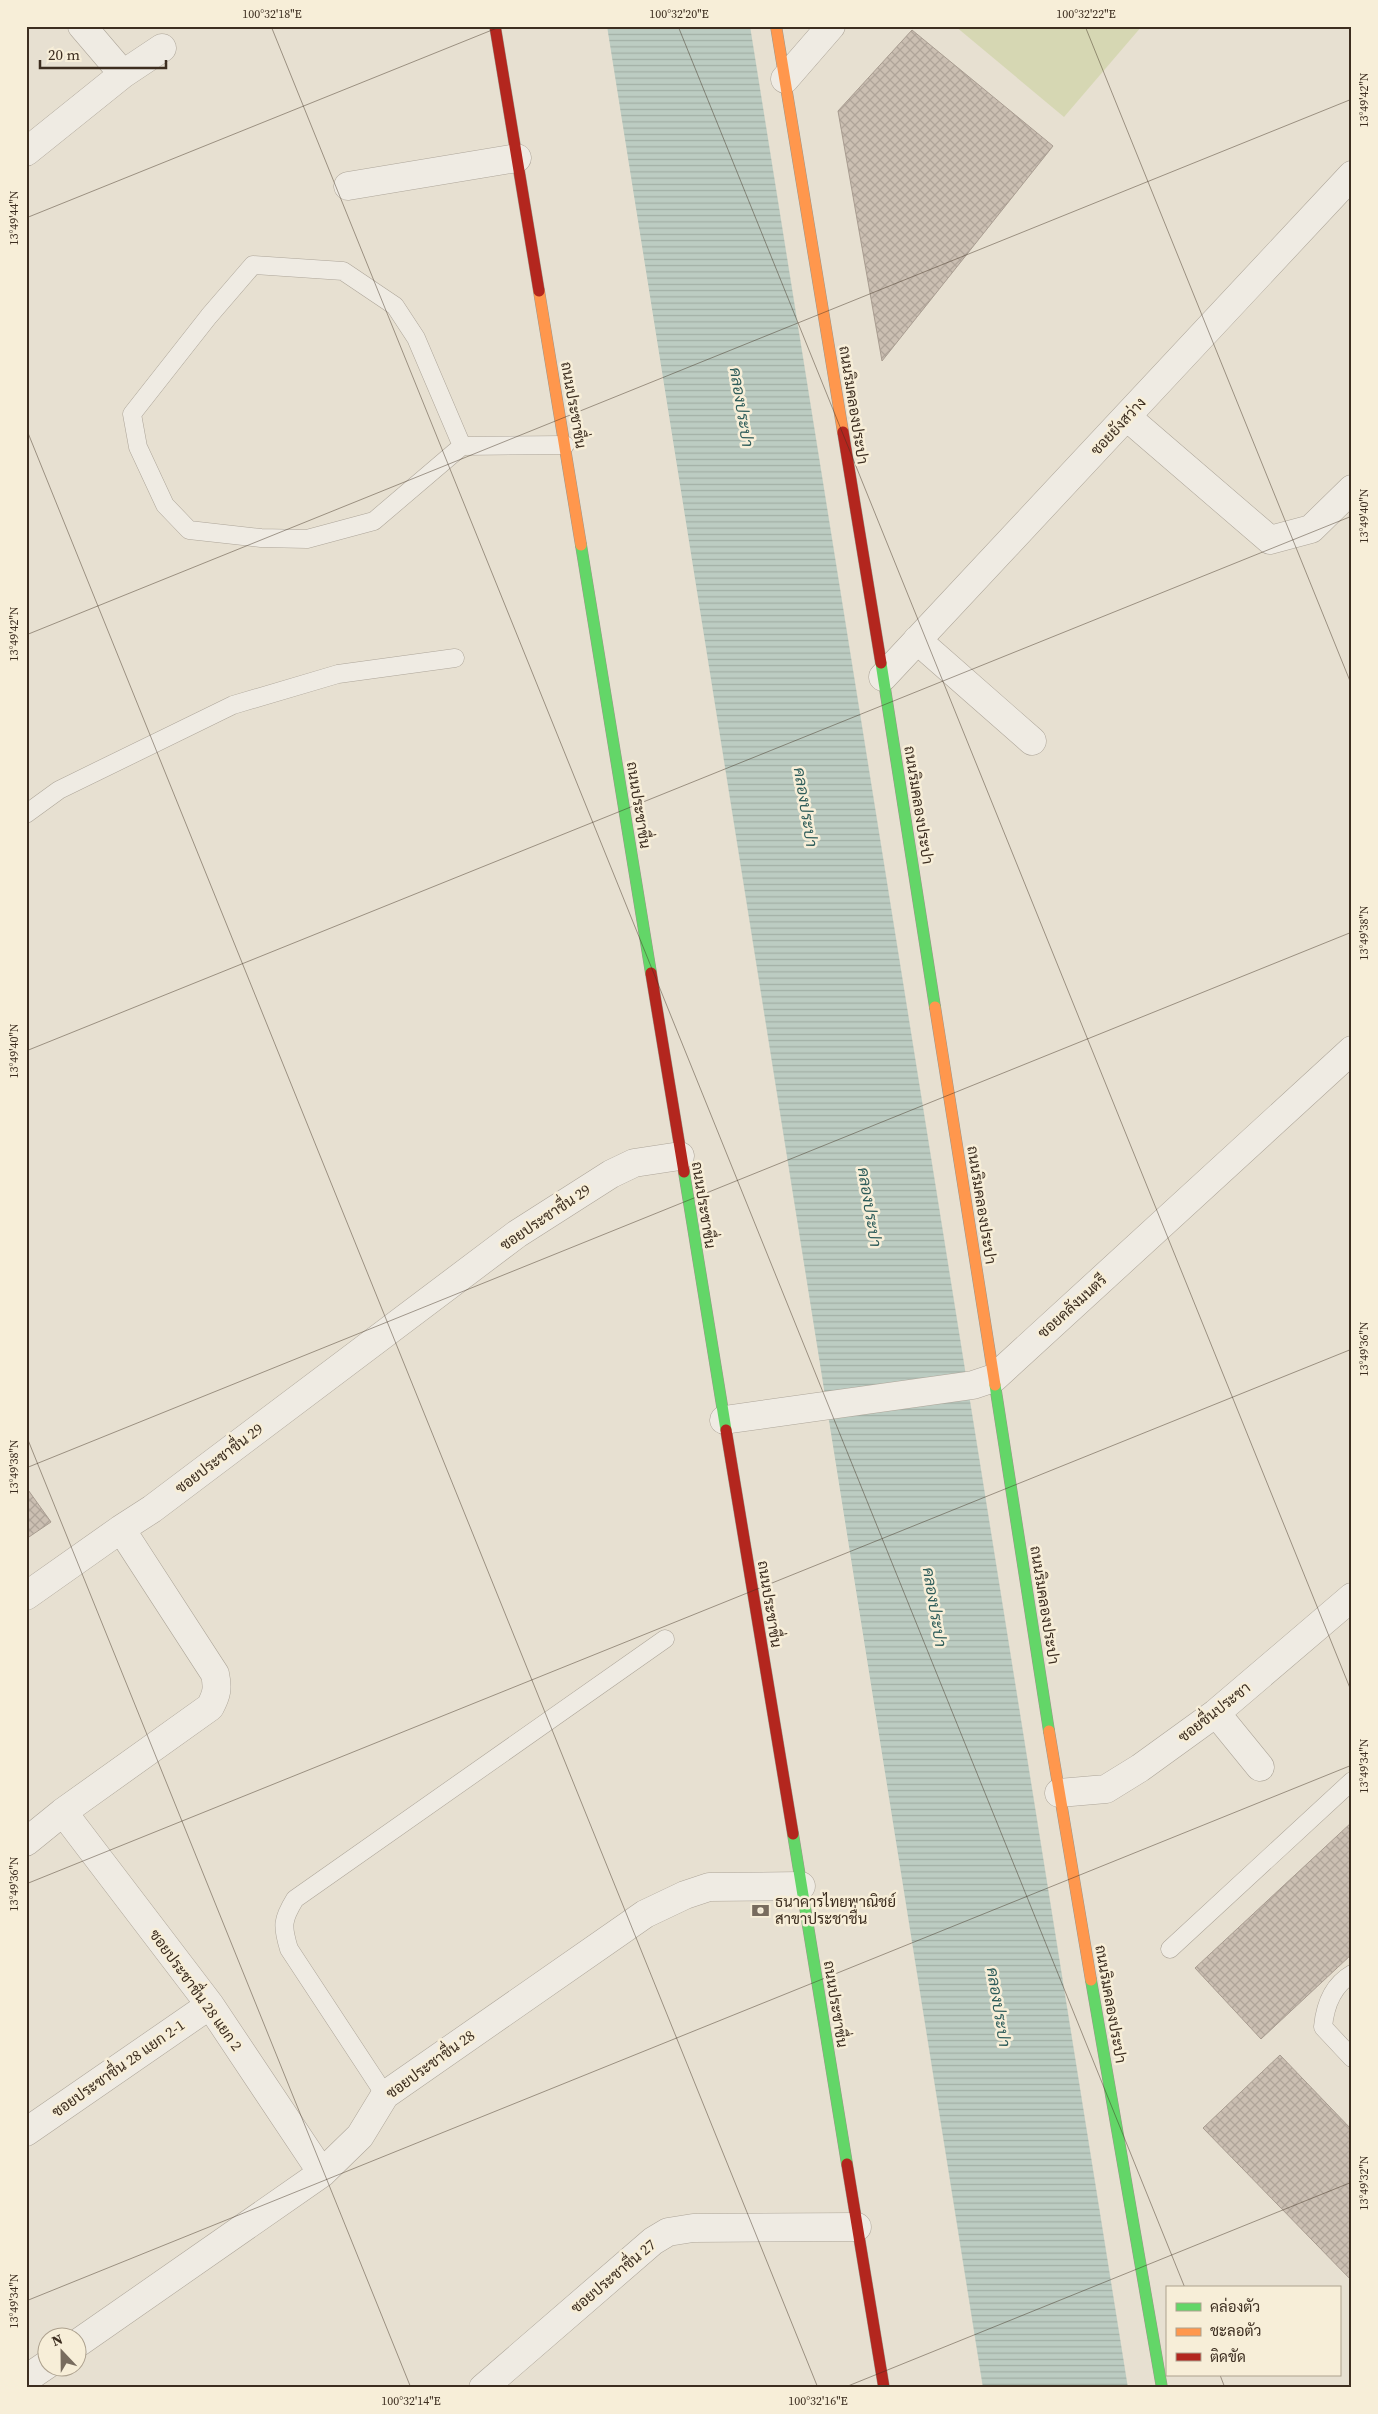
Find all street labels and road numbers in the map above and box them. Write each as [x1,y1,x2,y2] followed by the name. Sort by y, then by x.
[834,344,874,466] street label: ถนนริมคลองประปา
[556,359,596,450] street label: ถนนประชาชื่น
[1086,392,1150,460] street label: ซอยยังสว่าง
[899,744,939,866] street label: ถนนริมคลองประปา
[622,759,660,850] street label: ถนนประชาชื่น
[962,1144,1002,1266] street label: ถนนริมคลองประปา
[687,1159,725,1250] street label: ถนนประชาชื่น
[493,1176,594,1255] street label: ซอยประชาชื่น 29
[1033,1269,1111,1343] street label: ซอยคลังมนตรี
[168,1415,267,1498] street label: ซอยประชาชื่น 29
[1025,1544,1065,1666] street label: ถนนริมคลองประปา
[753,1558,791,1649] street label: ถนนประชาชื่น
[1171,1674,1255,1747] street label: ซอยชื่นประชา
[145,1923,251,2055] street label: ซอยประชาชื่น 28 แยก 2
[1090,1943,1132,2065] street label: ถนนริมคลองประปา
[819,1958,857,2049] street label: ถนนประชาชื่น
[45,2011,189,2122] street label: ซอยประชาชื่น 28 แยก 2-1
[379,2021,479,2103] street label: ซอยประชาชื่น 28
[563,2231,660,2318] street label: ซอยประชาชื่น 27

